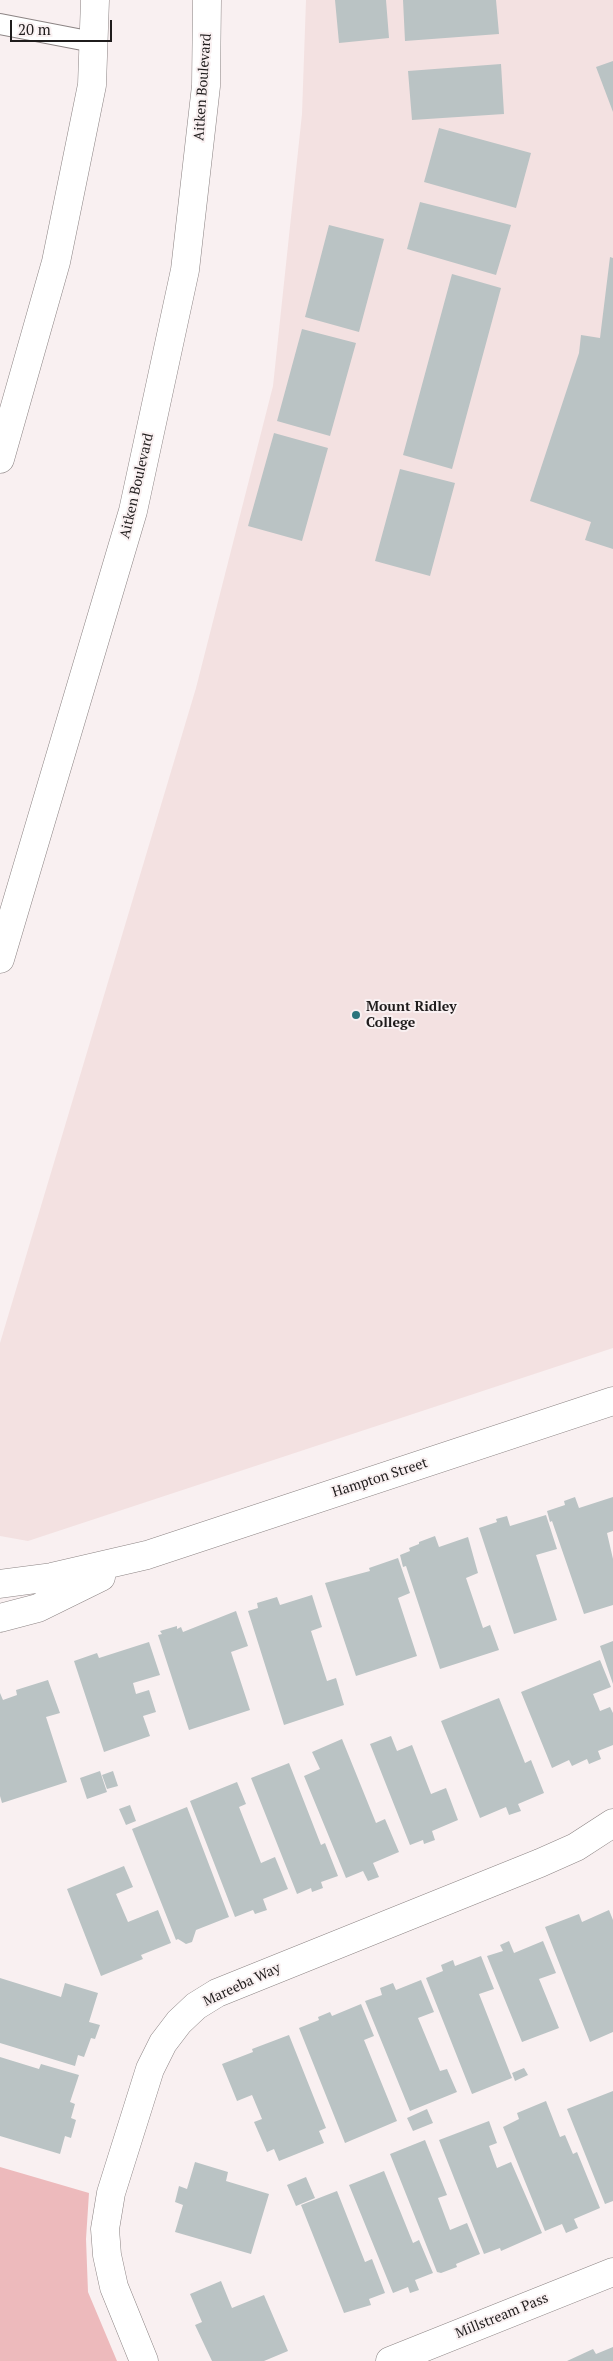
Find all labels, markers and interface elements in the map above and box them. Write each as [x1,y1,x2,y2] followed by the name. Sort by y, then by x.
[12,10,115,42] scale bar
[18,19,51,39] text: 20 m
[191,33,215,141] street label: Aitken Boulevard
[117,432,157,540] street label: Aitken Boulevard
[366,999,457,1032] place label: Mount Ridley College
[350,1009,362,1021] marker: Mount Ridley College
[330,1455,430,1501] street label: Hampton Street
[201,1960,283,2010] street label: Mareeba Way
[453,2290,551,2342] street label: Millstream Pass

